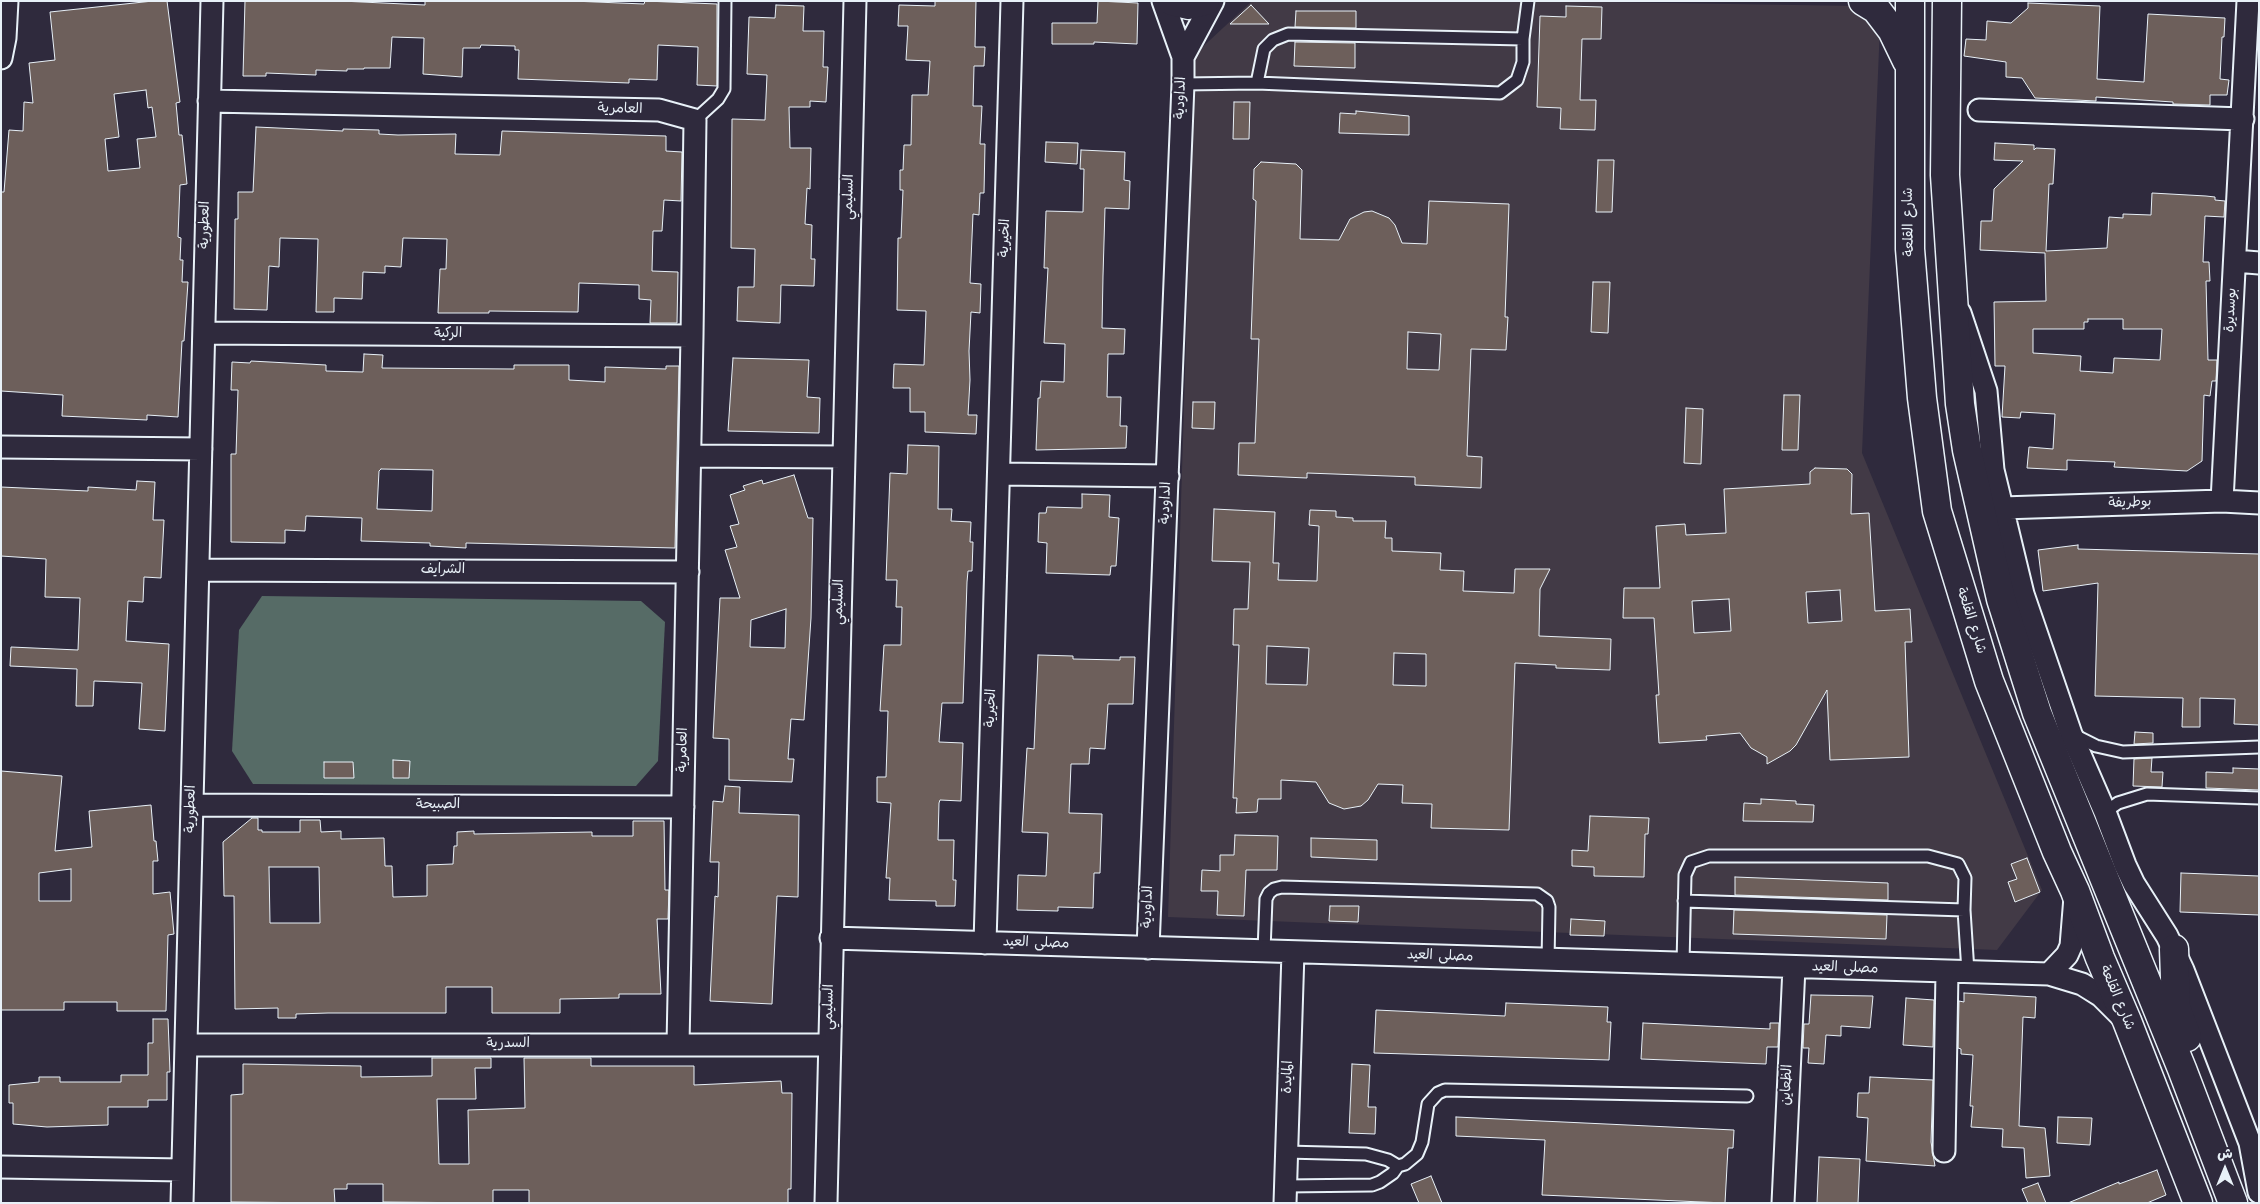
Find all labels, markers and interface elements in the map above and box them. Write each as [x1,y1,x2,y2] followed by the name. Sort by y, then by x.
[1173,76,1191,120] street label: الداودية
[597,101,643,119] street label: العامرية
[841,174,859,220] street label: السليمي
[1901,187,1919,257] street label: شارع القلعة
[197,201,215,249] street label: العطورية
[997,218,1015,258] street label: الخيرية
[2222,287,2242,333] street label: بوسديرة
[434,327,462,343] street label: الركية
[1158,481,1176,525] street label: الداودية
[2108,495,2152,513] street label: بوطريفة
[421,563,465,579] street label: الشرايف
[831,579,849,625] street label: السليمي
[1951,586,1989,656] street label: شارع القلعة
[983,688,1001,728] street label: الخيرية
[675,727,693,773] street label: العامرية
[183,785,201,833] street label: العطورية
[416,798,460,814] street label: الصبيحة
[1140,885,1158,929] street label: الداودية
[1002,934,1070,954] street label: مصلى العيد
[1406,947,1474,967] street label: مصلى العيد
[1811,959,1879,979] street label: مصلى العيد
[2095,963,2137,1033] street label: شارع القلعة
[821,984,839,1030] street label: السليمي
[486,1037,530,1053] street label: السدرية
[1280,1060,1298,1094] street label: المايدة
[1779,1064,1797,1106] street label: الظعاين
[2217,1143,2233,1165] text: ش
[2200,1144,2250,1194] north arrow

